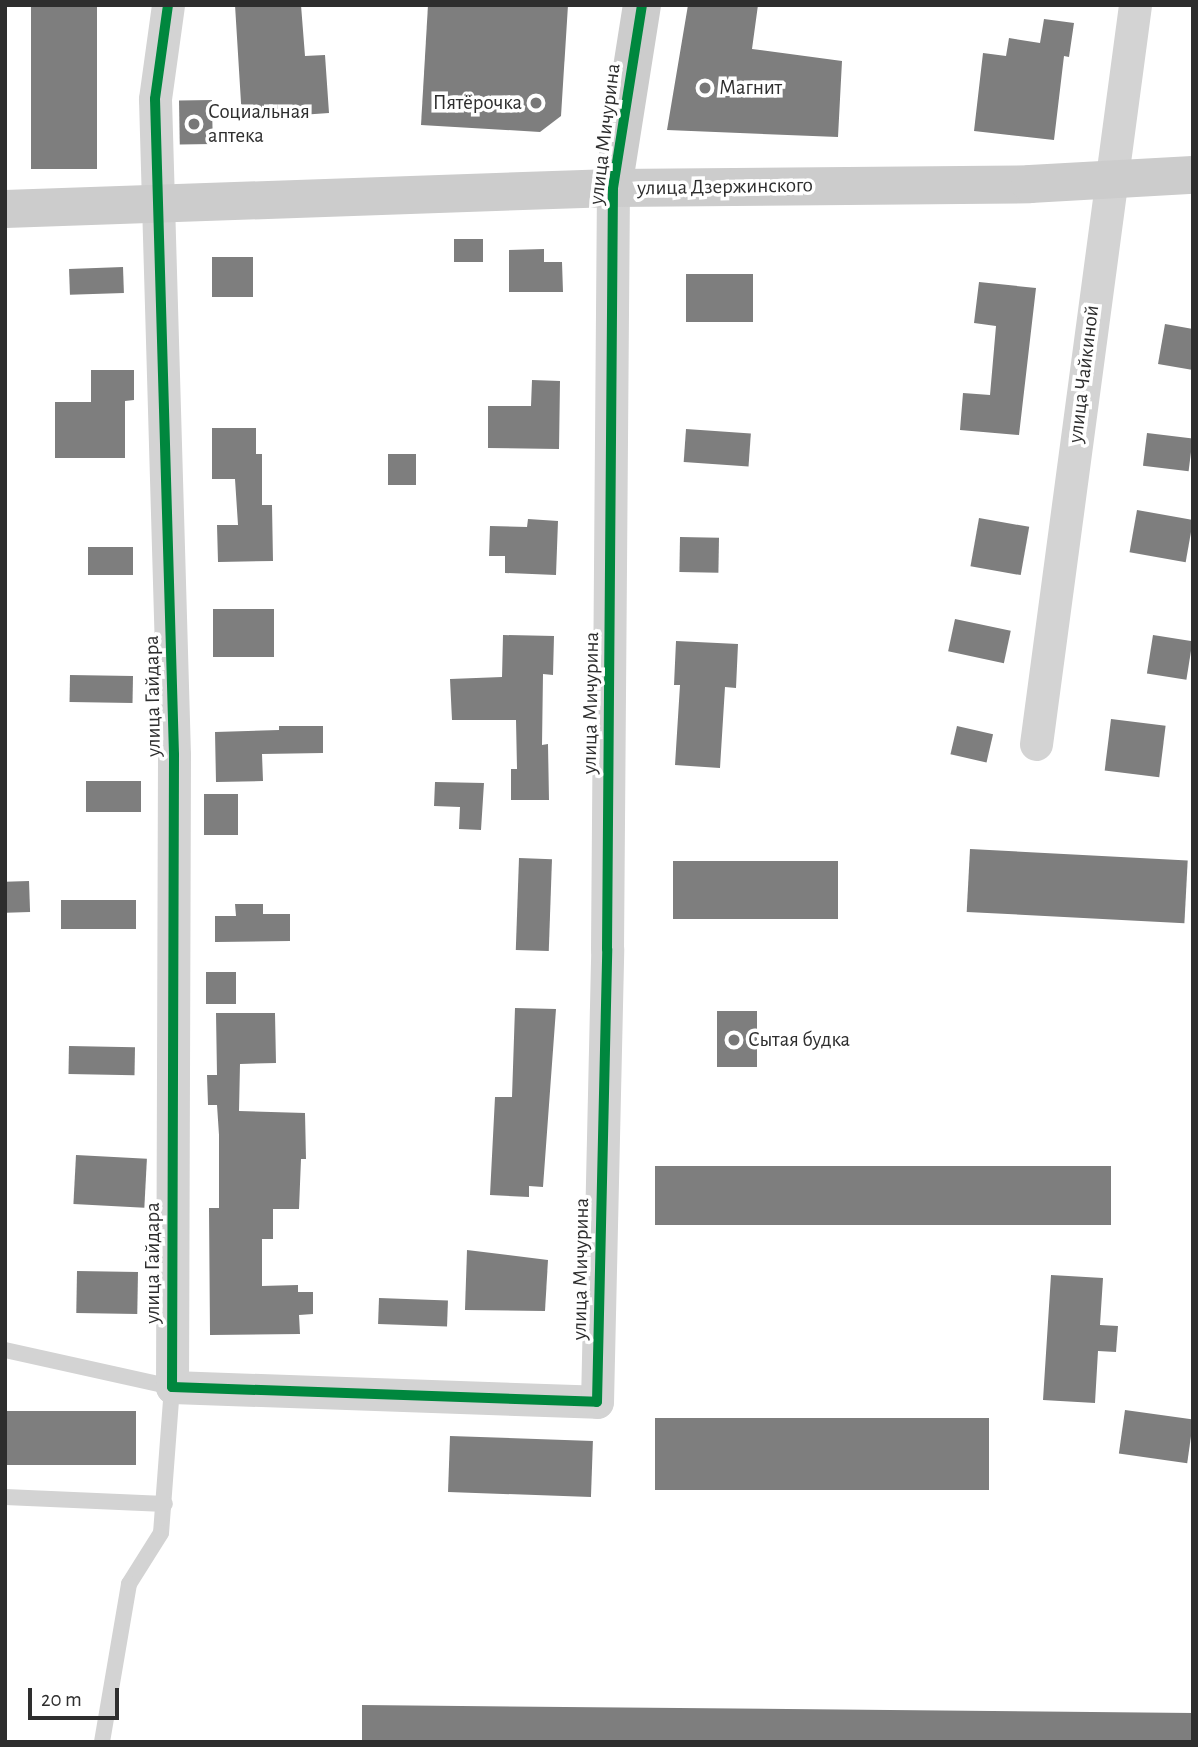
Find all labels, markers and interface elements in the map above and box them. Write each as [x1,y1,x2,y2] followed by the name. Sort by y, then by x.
[584,62,626,206] street label: улица Мичурина
[719,75,782,101] place label: Магнит
[697,80,713,96] marker: Магнит
[433,90,522,116] place label: Пятёрочка
[528,95,544,111] marker: Пятёрочка
[208,99,310,149] place label: Социальная аптека
[186,116,202,132] marker: Социальная аптека
[637,173,813,201] street label: улица Дзержинского
[1063,304,1105,444] street label: улица Чайкиной
[577,632,605,774] street label: улица Мичурина
[139,635,167,757] street label: улица Гайдара
[748,1027,850,1053] place label: Сытая будка
[726,1032,742,1048] marker: Сытая будка
[567,1198,595,1340] street label: улица Мичурина
[140,1202,166,1324] street label: улица Гайдара
[32,1674,122,1718] scale bar
[41,1689,82,1710] text: 20 m

